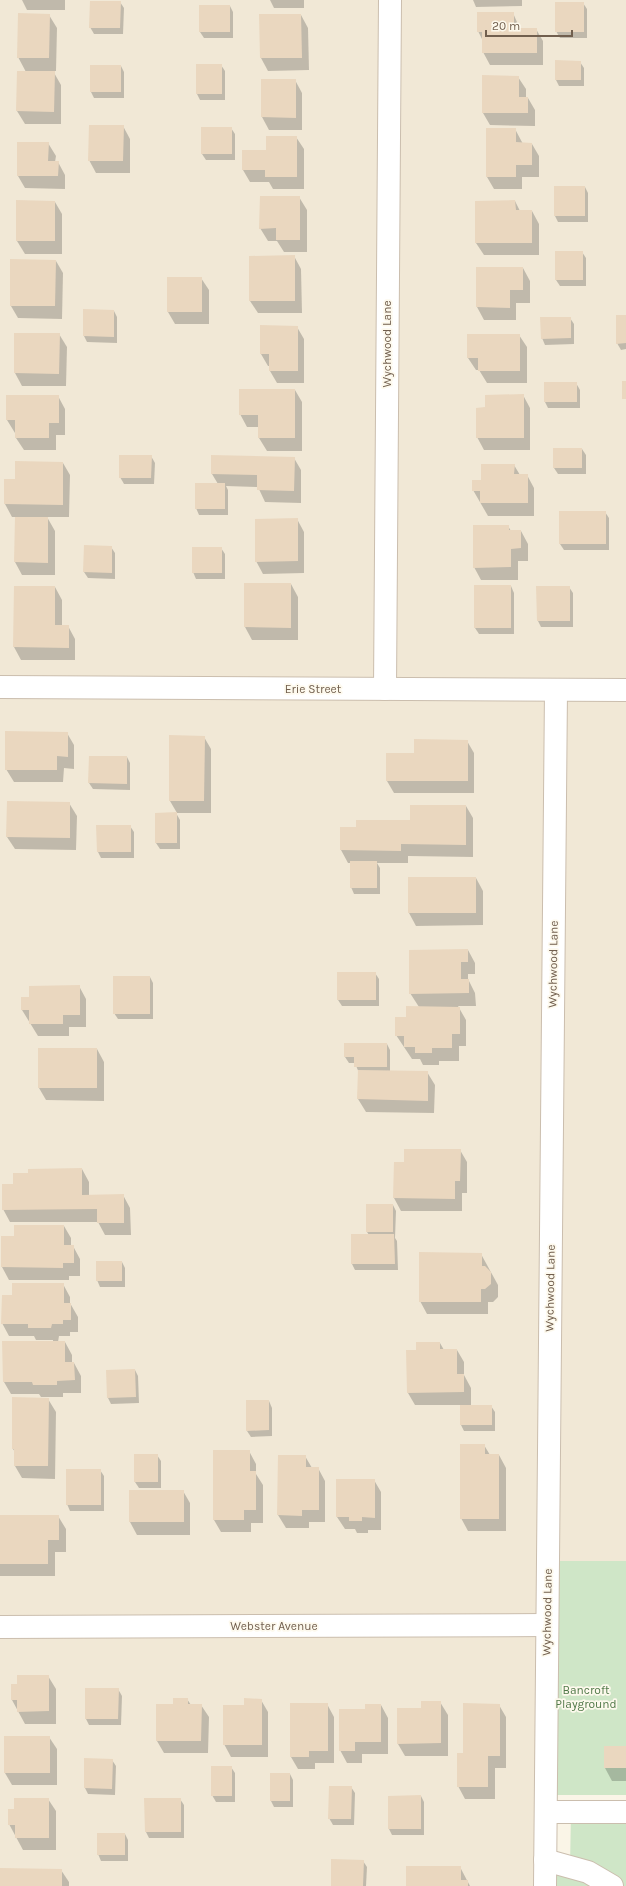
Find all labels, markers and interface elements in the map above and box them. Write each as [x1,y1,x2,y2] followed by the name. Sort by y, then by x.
[486,12,572,38] scale bar
[492,19,520,33] text: 20 m
[380,300,394,388] street label: Wychwood Lane
[285,682,342,696] street label: Erie Street
[545,920,561,1008] street label: Wychwood Lane
[542,1244,558,1332] street label: Wychwood Lane
[539,1568,555,1656] street label: Wychwood Lane
[230,1619,318,1633] street label: Webster Avenue
[555,1683,617,1711] park label: Bancroft Playground

